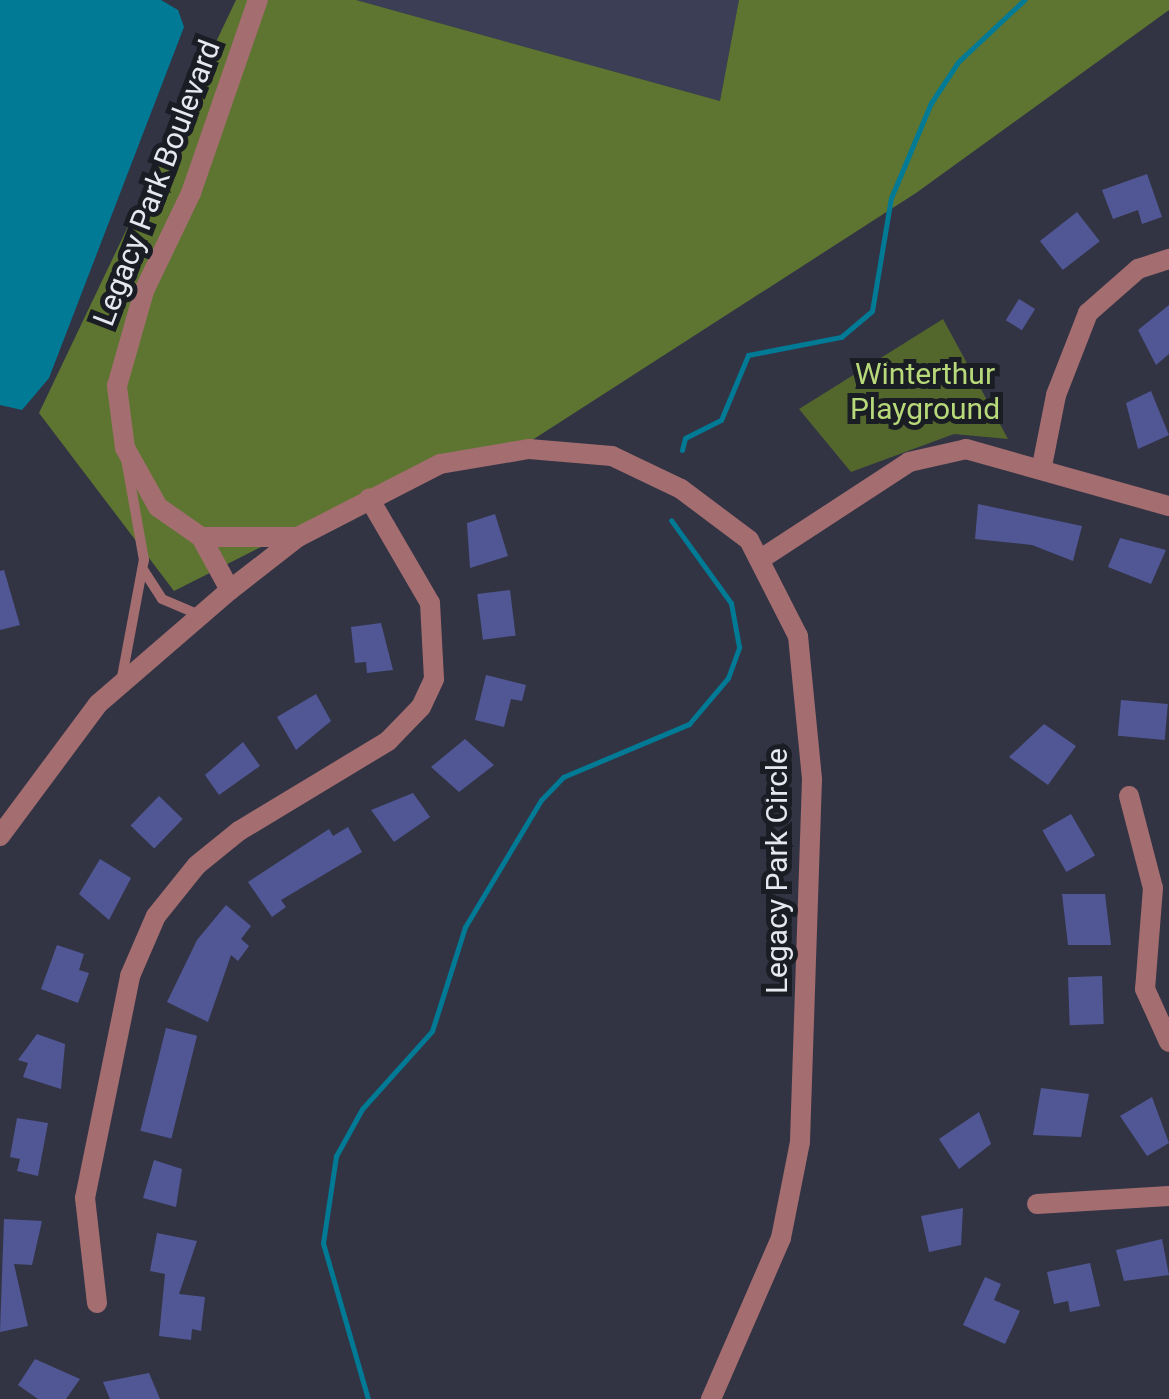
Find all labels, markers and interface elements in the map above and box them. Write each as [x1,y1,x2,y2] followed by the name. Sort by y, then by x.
[86,35,228,331] street label: Legacy Park Boulevard
[850,356,1000,426] park label: Winterthur Playground
[759,748,795,994] street label: Legacy Park Circle

